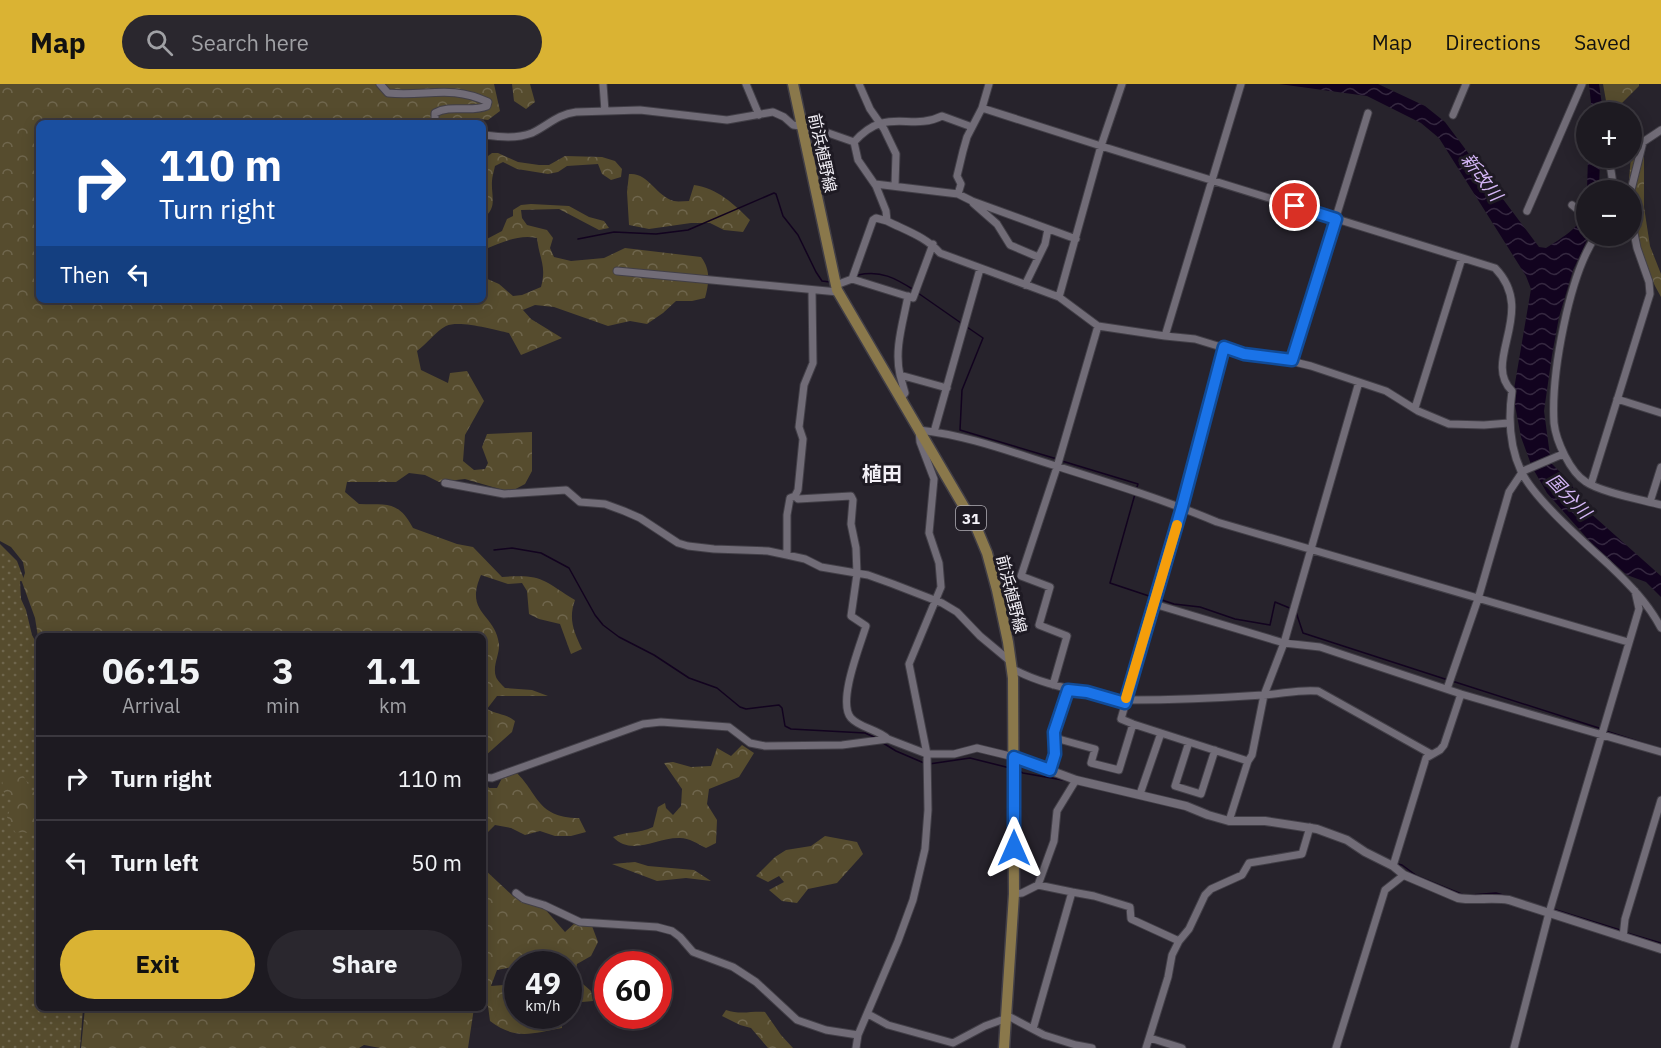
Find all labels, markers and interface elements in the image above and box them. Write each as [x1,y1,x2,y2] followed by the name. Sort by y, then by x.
[122,15,542,69] search box
[30,24,86,61] text: Map
[143,26,176,59] icon: search
[191,28,309,57] text: Search here
[1372,28,1412,56] text: Map
[1445,28,1541,56] text: Directions
[1574,28,1631,56] text: Saved
[1576,102,1642,246] map controls
[1576,102,1642,168] button: +
[805,112,841,194] street label: 前浜植野線
[159,138,282,193] text: 110 m
[60,144,138,222] icon: right
[1457,149,1509,207] water label: 新改川
[1269,180,1320,231] pin
[1576,180,1642,246] button: −
[1278,189,1311,222] icon: arrive
[159,191,276,226] text: Turn right
[122,258,155,291] icon: left
[60,260,110,289] text: Then
[862,460,902,487] district label: 植田
[1542,469,1597,525] water label: 国分川
[956,506,986,530] road number: 31
[993,553,1031,635] street label: 前浜植野線
[102,647,200,694] text: 06:15
[272,647,294,694] text: 3
[366,647,420,694] text: 1.1
[122,692,180,719] text: Arrival
[266,692,300,719] text: min
[379,692,407,719] text: km
[60,762,93,795] icon: right
[111,764,212,793] text: Turn right
[398,764,462,793] text: 110 m
[982,816,1046,880] position arrow
[60,846,93,879] icon: left
[111,848,199,877] text: Turn left
[411,848,462,877] text: 50 m
[60,930,255,999] button: Exit
[267,930,462,999] button: Share
[594,951,672,1029] speed limit sign: 60
[525,963,561,1002] text: 49
[525,996,561,1015] text: km/h

